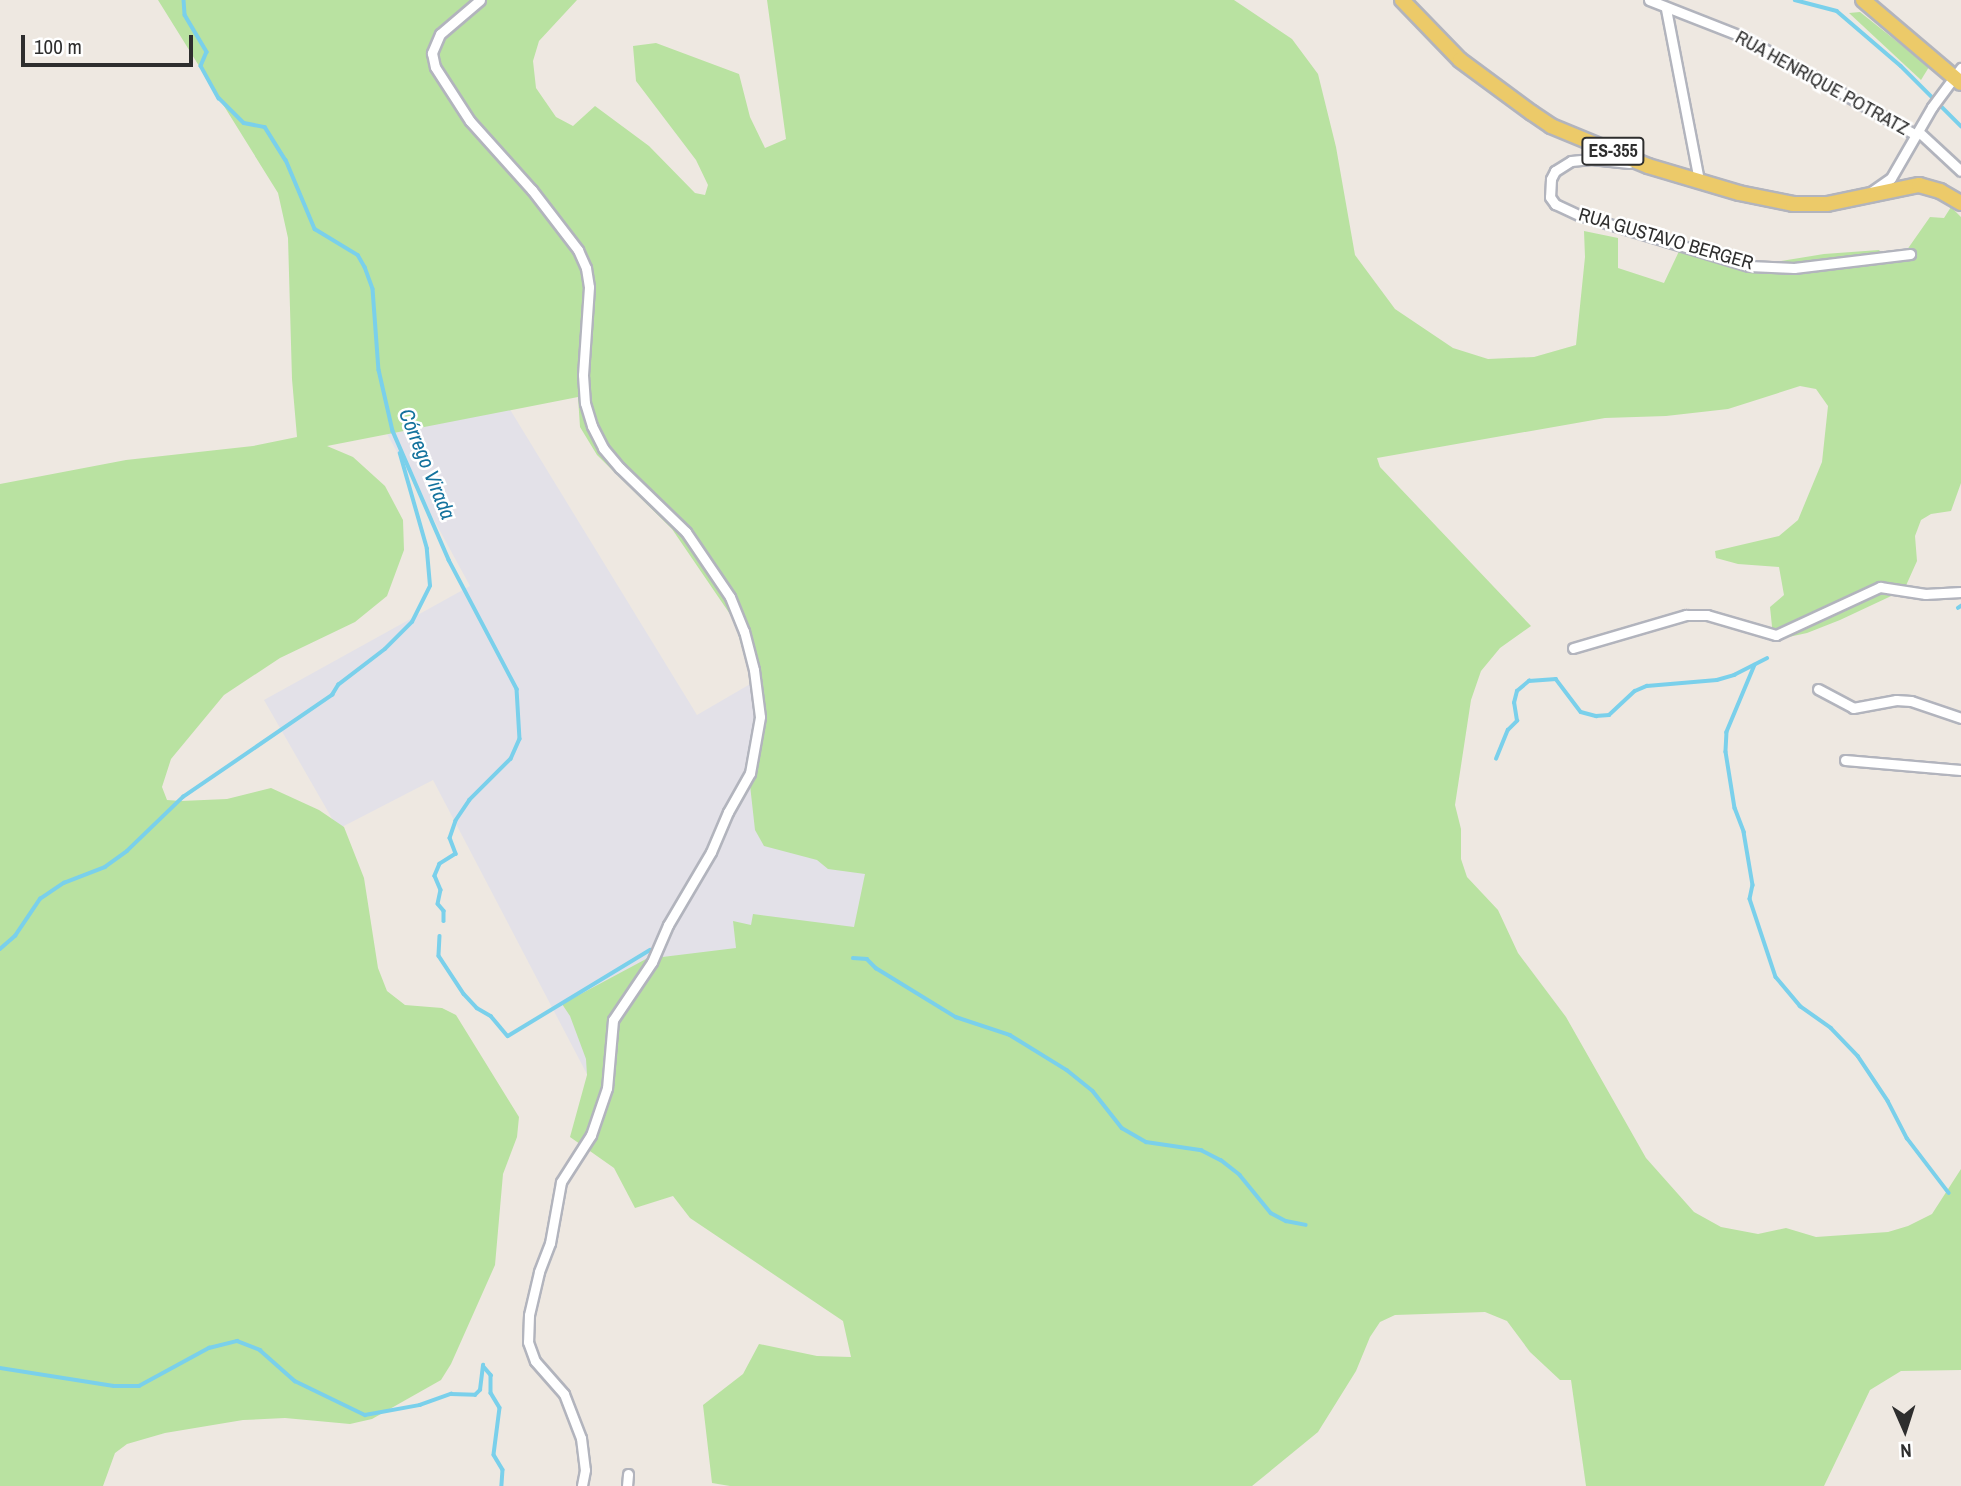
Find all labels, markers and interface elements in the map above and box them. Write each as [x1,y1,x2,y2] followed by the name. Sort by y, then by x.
[24,21,196,65] scale bar
[1731,26,1913,140] street label: RUA HENRIQUE POTRATZ
[34,32,82,61] text: 100 m
[1580,136,1646,166] road number: ES-355
[1576,203,1756,275] street label: RUA GUSTAVO BERGER
[393,405,461,523] water label: Córrego Virada
[1870,1395,1940,1465] north arrow
[1900,1438,1912,1464] text: N

